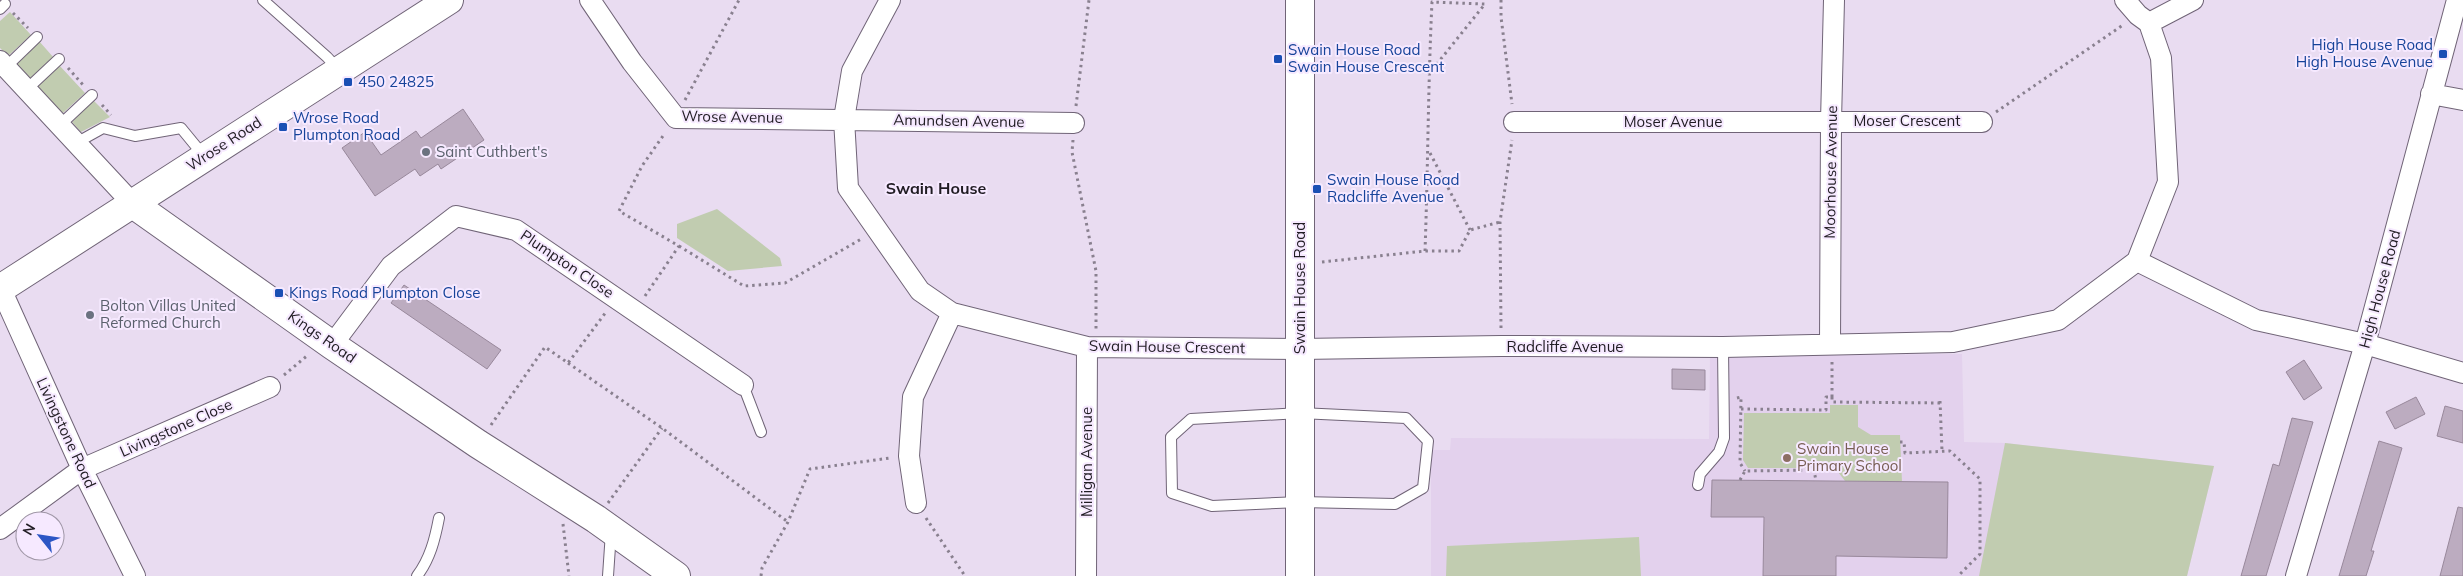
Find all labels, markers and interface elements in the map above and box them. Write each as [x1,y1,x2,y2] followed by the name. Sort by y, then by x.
[2296,35,2433,71] place label: High House Road High House Avenue
[1288,40,1444,76] place label: Swain House Road Swain House Crescent
[2437,48,2449,60] marker: High House Road High House Avenue
[1272,53,1284,65] marker: Swain House Road Swain House Crescent
[358,72,434,91] place label: 450 24825
[342,76,354,88] marker: 450 24825
[1820,105,1841,239] street label: Moorhouse Avenue
[681,106,783,127] street label: Wrose Avenue
[293,108,400,144] place label: Wrose Road Plumpton Road
[893,110,1025,131] street label: Amundsen Avenue
[1853,111,1961,130] street label: Moser Crescent
[182,112,265,175] street label: Wrose Road
[1624,112,1722,131] street label: Moser Avenue
[277,121,289,133] marker: Wrose Road Plumpton Road
[436,142,548,161] place label: Saint Cuthbert's
[420,146,432,158] marker: Saint Cuthbert's
[1327,170,1459,206] place label: Swain House Road Radcliffe Avenue
[886,178,986,198] district label: Swain House
[1311,183,1323,195] marker: Swain House Road Radcliffe Avenue
[1290,222,1309,354] street label: Swain House Road
[517,225,618,302] street label: Plumpton Close
[2355,228,2404,350] street label: High House Road
[289,283,481,302] place label: Kings Road Plumpton Close
[273,287,285,299] marker: Kings Road Plumpton Close
[100,296,236,332] place label: Bolton Villas United Reformed Church
[284,306,360,367] street label: Kings Road
[84,309,96,321] marker: Bolton Villas United Reformed Church
[1089,336,1245,357] street label: Swain House Crescent
[1507,337,1623,356] street label: Radcliffe Avenue
[33,374,100,491] street label: Livingstone Road
[117,394,235,461] street label: Livingstone Close
[1077,407,1096,517] street label: Milligan Avenue
[1797,439,1902,475] place label: Swain House Primary School
[1781,452,1793,464] marker: Swain House Primary School
[15,511,65,561] north arrow
[18,520,39,539] text: N

